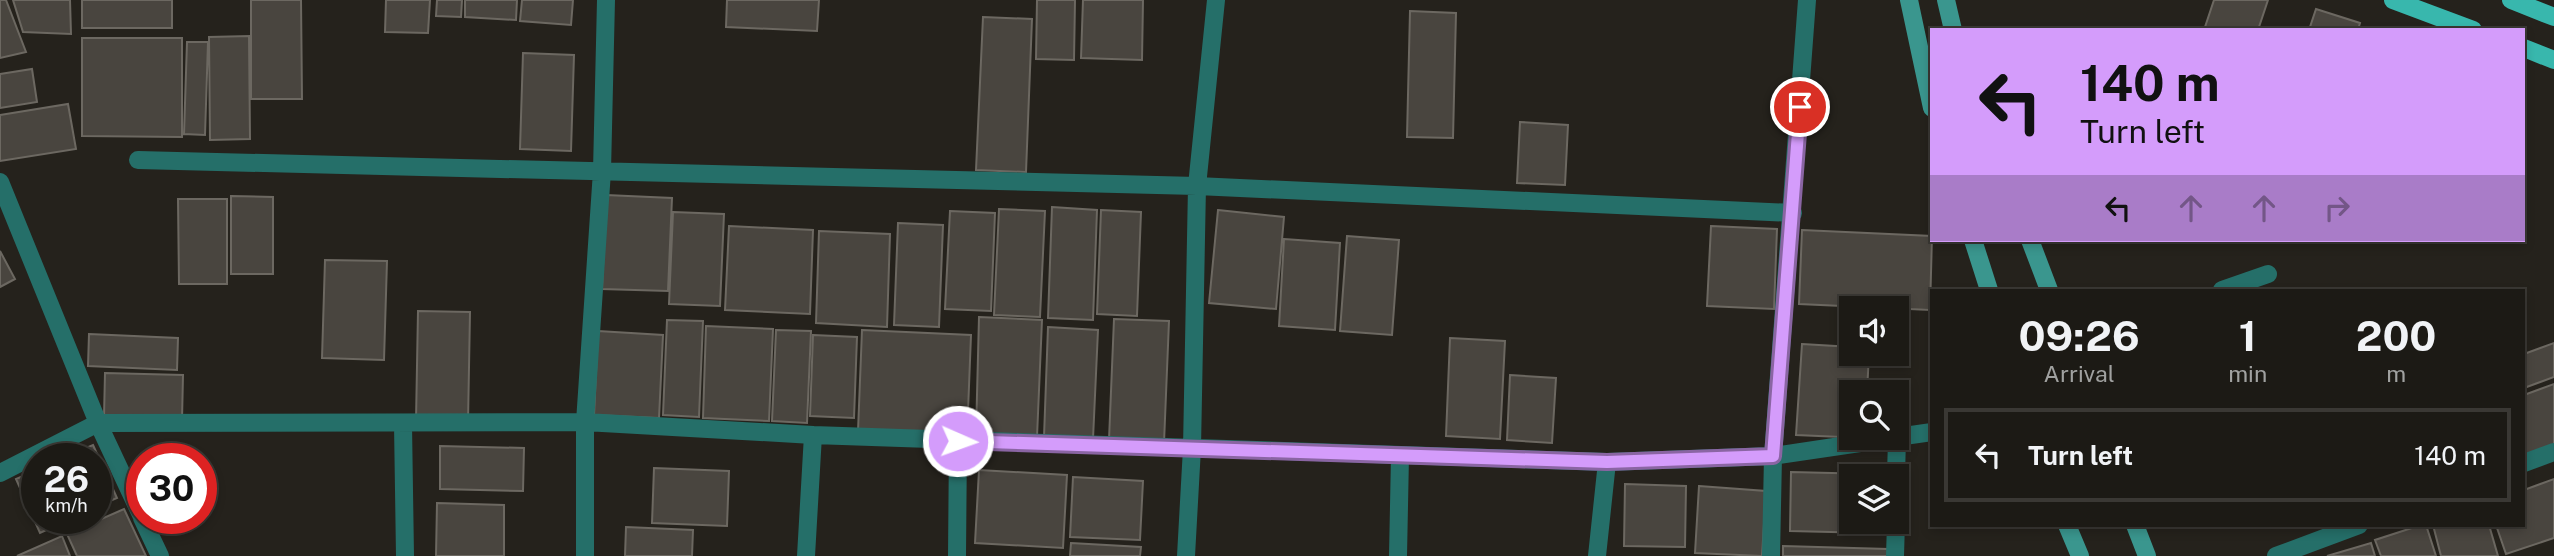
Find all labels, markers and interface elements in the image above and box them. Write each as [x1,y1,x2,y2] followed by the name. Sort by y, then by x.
[2080,54,2220,112] text: 140 m
[1965,56,2056,147] icon: left
[1770,77,1830,137] pin
[1781,88,1819,126] icon: arrive
[2080,113,2205,150] text: Turn left
[2099,189,2137,227] icon: left
[2172,189,2210,227] icon: ahead
[2245,189,2283,227] icon: ahead
[2318,189,2356,227] icon: right
[1839,296,1909,534] map controls
[1839,296,1909,366] button: sound
[2019,311,2140,360] text: 09:26
[2239,311,2257,360] text: 1
[2356,311,2436,360] text: 200
[2044,360,2115,387] text: Arrival
[2228,360,2267,387] text: min
[2386,360,2406,387] text: m
[1839,380,1909,450] button: search
[921,404,995,478] position arrow
[1969,436,2007,474] icon: left
[2028,440,2133,471] text: Turn left
[2414,440,2486,471] text: 140 m
[126,443,217,534] speed limit sign: 30
[44,459,89,500] text: 26
[1839,464,1909,534] button: layers
[45,495,88,516] text: km/h

